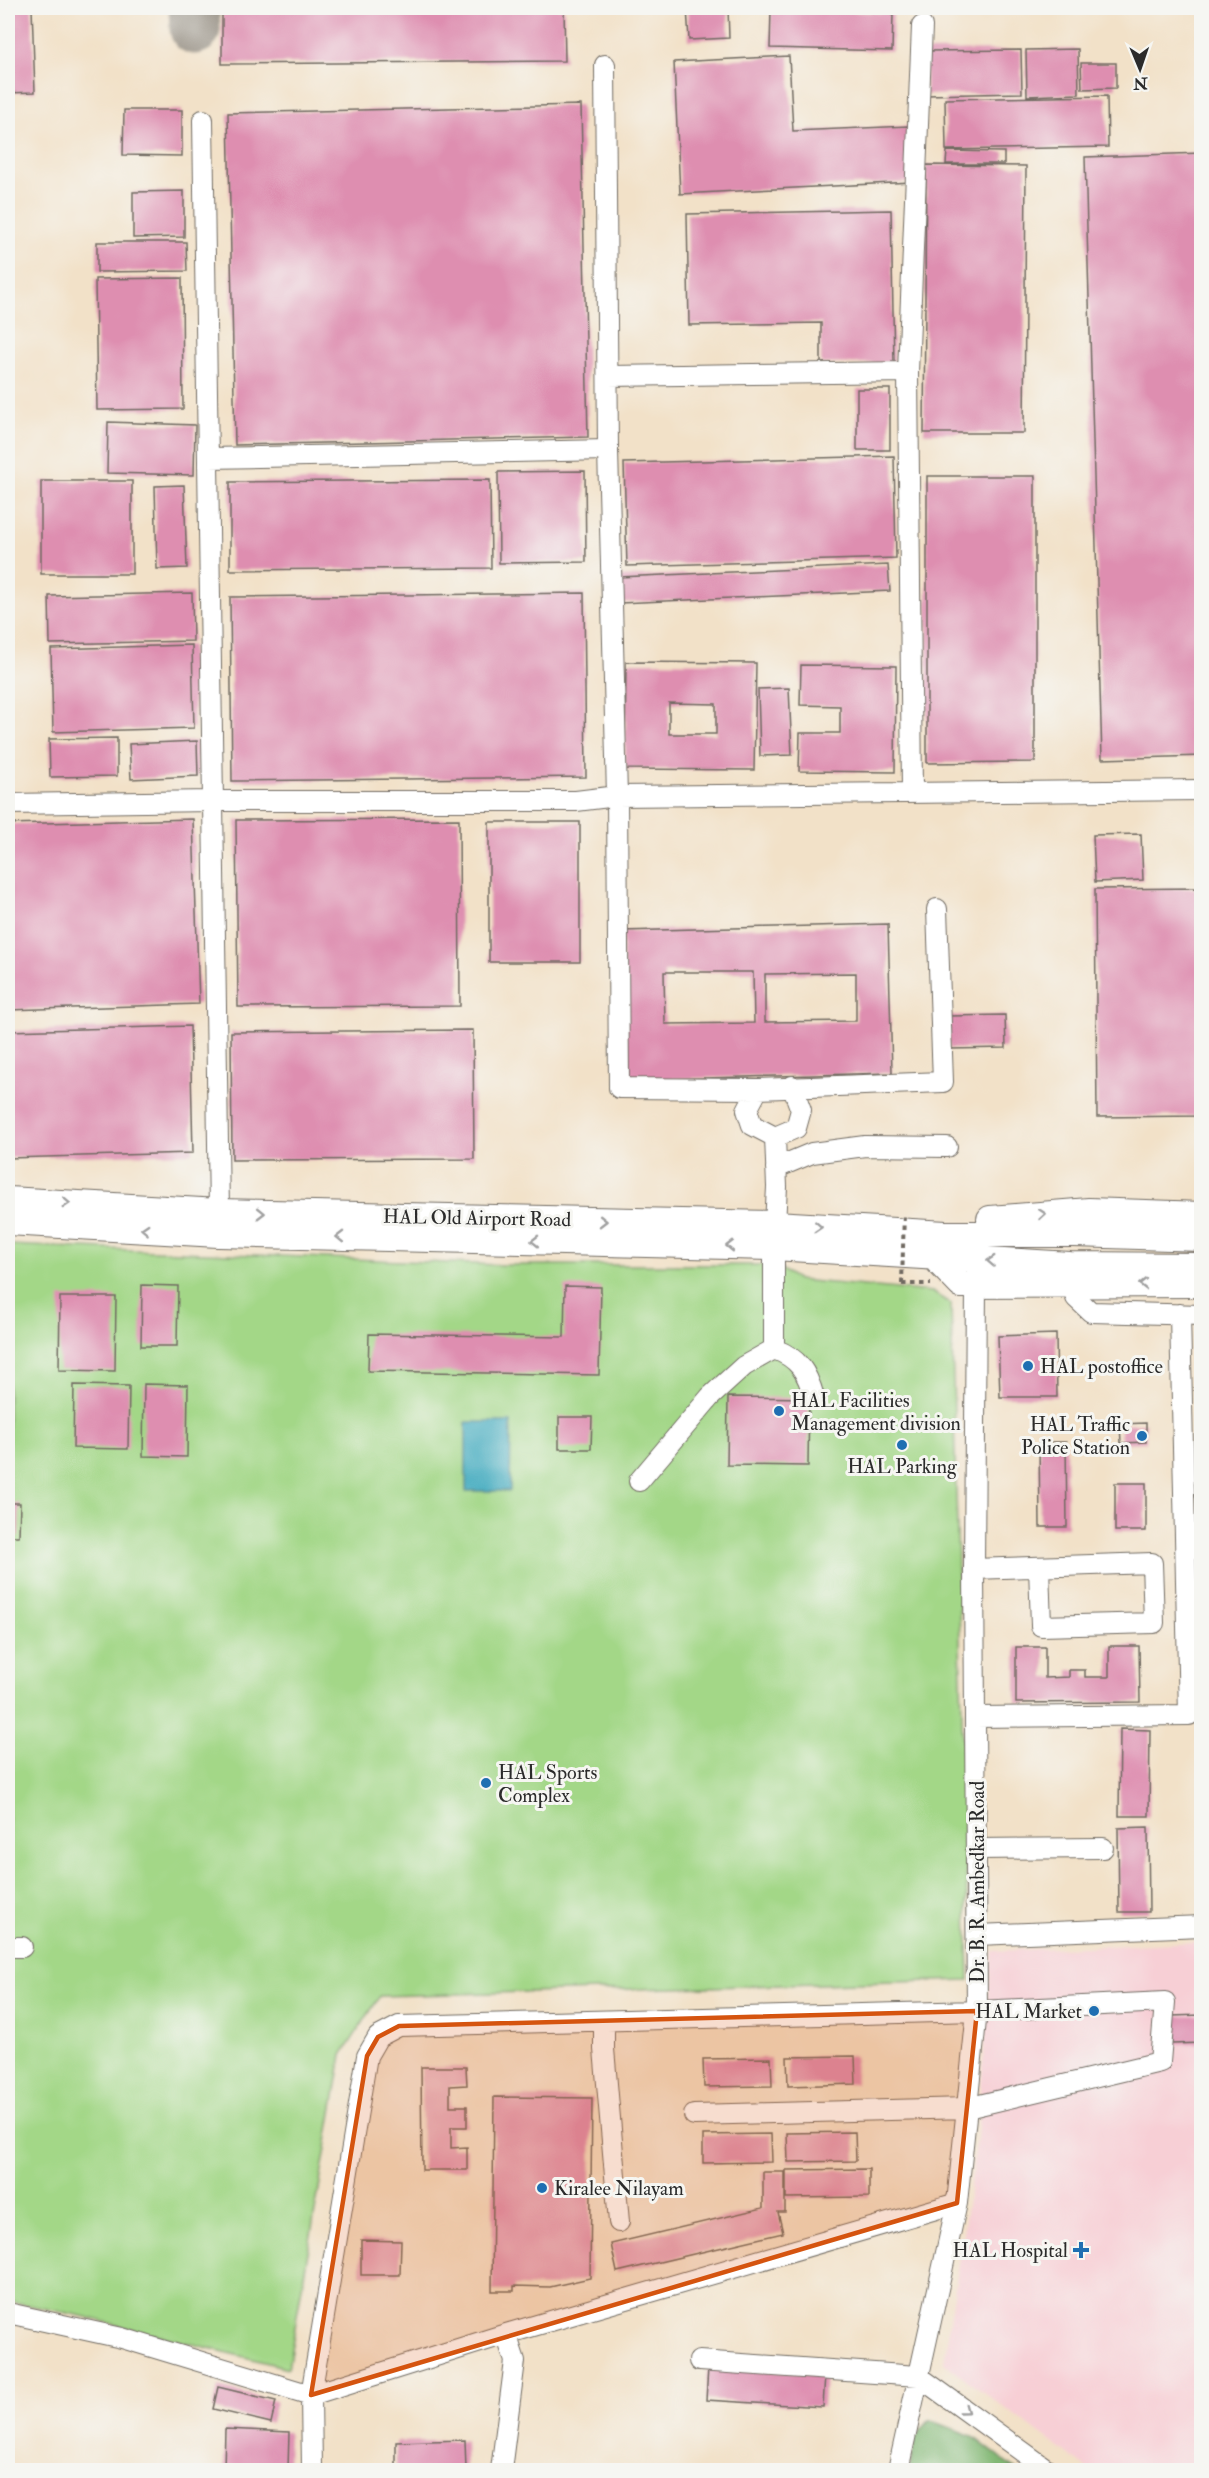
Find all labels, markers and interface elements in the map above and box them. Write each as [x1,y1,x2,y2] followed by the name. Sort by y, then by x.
[1110,39,1170,99] north arrow
[1132,73,1149,93] text: N
[61,1197,70,1210] one-way arrow
[383,1204,571,1233] street label: HAL Old Airport Road
[256,1207,265,1220] one-way arrow
[1038,1208,1047,1221] one-way arrow
[598,1214,607,1227] one-way arrow
[814,1220,823,1233] one-way arrow
[141,1223,150,1236] one-way arrow
[336,1230,345,1243] one-way arrow
[531,1235,540,1248] one-way arrow
[726,1240,735,1252] one-way arrow
[986,1254,995,1267] one-way arrow
[1139,1278,1148,1290] one-way arrow
[1040,1354,1163,1380] place label: HAL postoffice
[1021,1359,1035,1373] marker: HAL postoffice
[791,1388,961,1436] place label: HAL Facilities Management division
[772,1404,786,1418] marker: HAL Facilities Management division
[1021,1412,1130,1460] place label: HAL Traffic Police Station
[1135,1429,1149,1443] marker: HAL Traffic Police Station
[895,1438,909,1452] marker: HAL Parking
[847,1454,958,1479] place label: HAL Parking
[498,1760,598,1809] place label: HAL Sports Complex
[479,1776,493,1790] marker: HAL Sports Complex
[965,1780,990,1983] street label: Dr. B. R. Ambedkar Road
[975,1999,1083,2024] place label: HAL Market
[1087,2004,1101,2018] marker: HAL Market
[554,2176,684,2201] place label: Kiralee Nilayam
[535,2181,549,2195] marker: Kiralee Nilayam
[953,2238,1068,2264] place label: HAL Hospital
[1072,2241,1090,2259] marker: HAL Hospital
[959,2403,970,2414] one-way arrow

